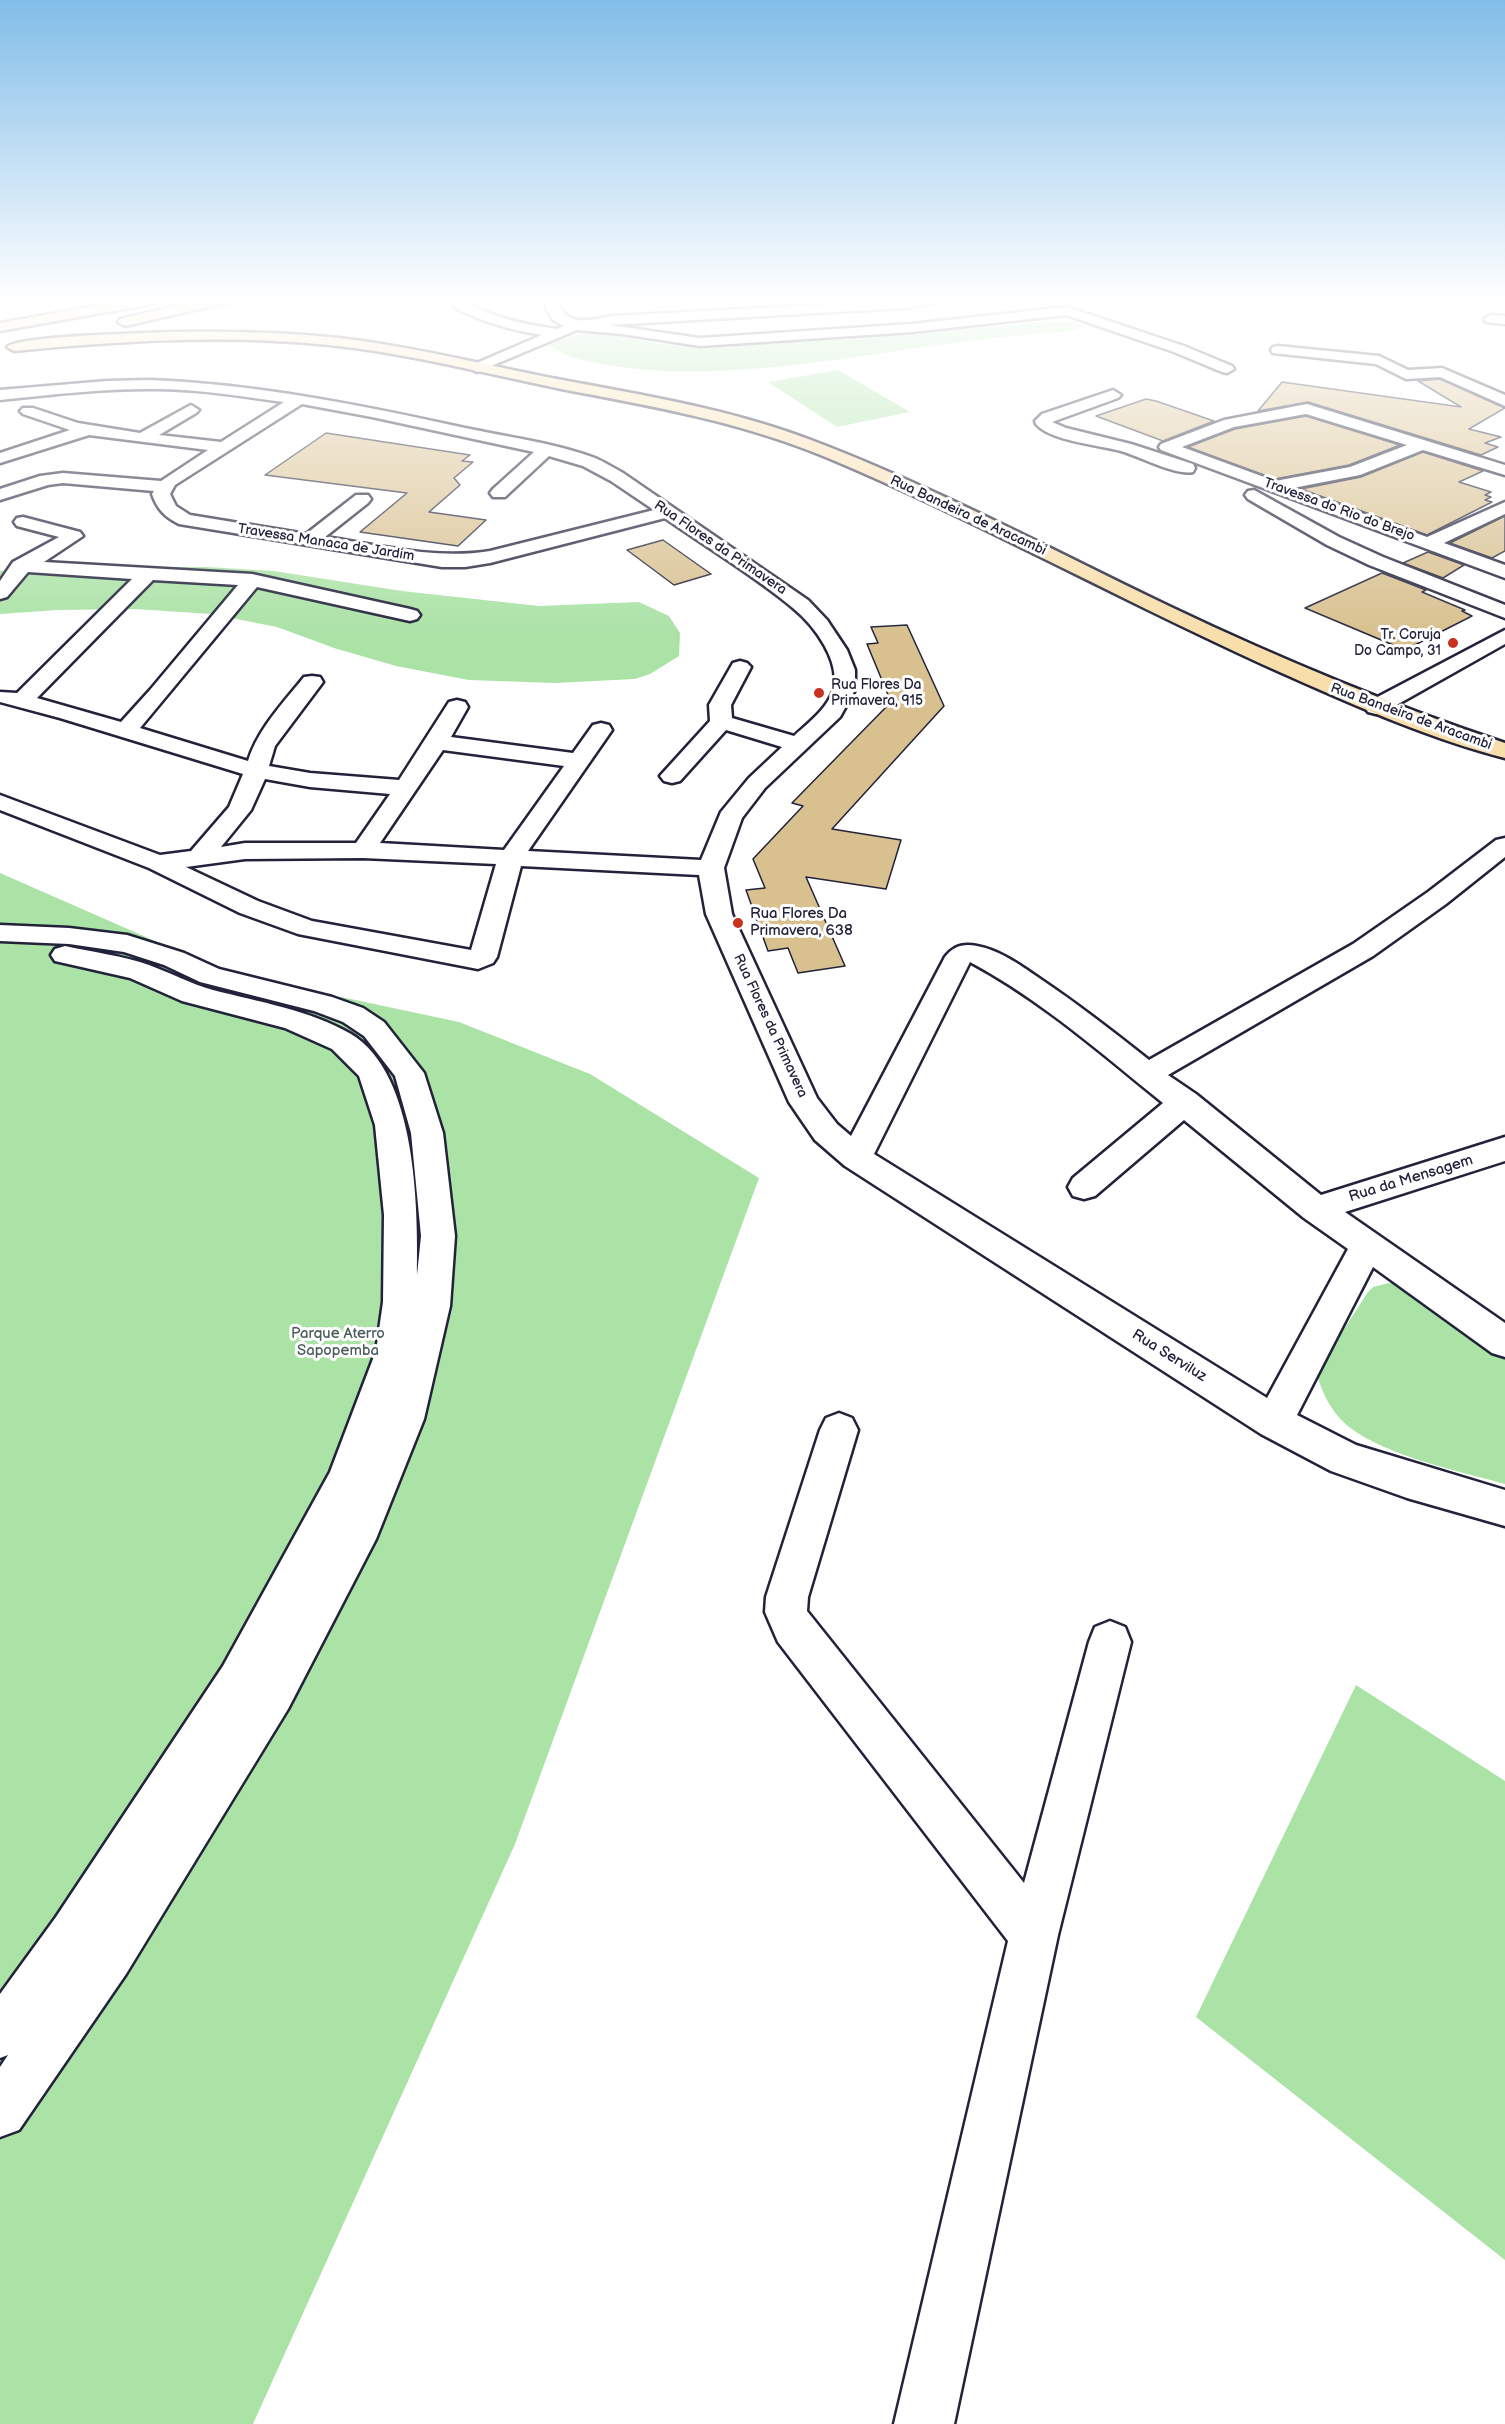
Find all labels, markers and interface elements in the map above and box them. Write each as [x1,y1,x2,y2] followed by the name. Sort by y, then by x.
[887,472,1049,560] street label: Rua Bandeira de Aracambi
[1261,475,1417,545] street label: Travessa do Rio do Brejo
[650,497,790,599] street label: Rua Flores da Primavera
[237,521,415,565] street label: Travessa Manaca de Jardim
[1354,627,1441,660] place label: Tr. Coruja Do Campo, 31
[1446,636,1460,650] marker: Tr. Coruja Do Campo, 31
[831,677,923,710] place label: Rua Flores Da Primavera, 915
[1328,680,1494,754] street label: Rua Bandeira de Aracambi
[812,686,826,700] marker: Rua Flores Da Primavera, 915
[750,905,853,940] place label: Rua Flores Da Primavera, 638
[731,916,745,930] marker: Rua Flores Da Primavera, 638
[729,952,811,1100] street label: Rua Flores da Primavera
[1347,1152,1475,1206] street label: Rua da Mensagem
[291,1325,385,1360] park label: Parque Aterro Sapopemba
[1128,1326,1210,1386] street label: Rua Serviluz

